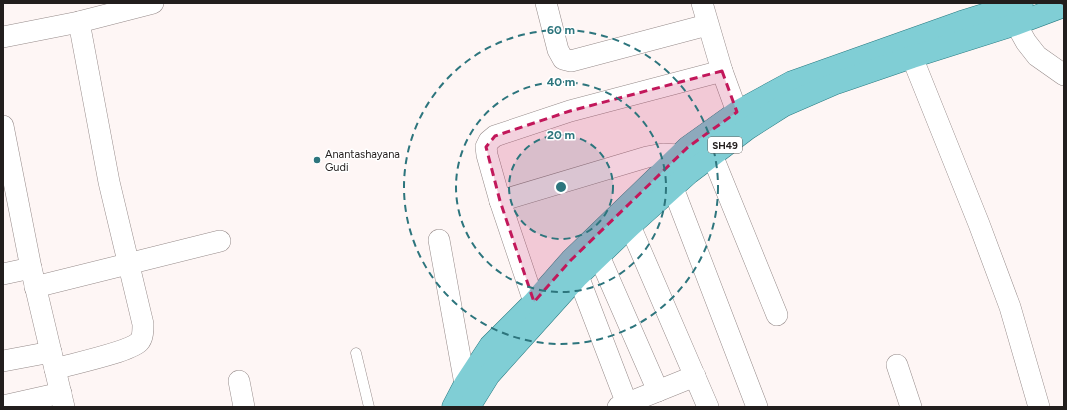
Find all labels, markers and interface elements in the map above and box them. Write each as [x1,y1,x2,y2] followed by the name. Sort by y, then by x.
[547,23,575,37] text: 60 m
[547,75,575,89] text: 40 m
[547,128,575,142] text: 20 m
[708,137,742,153] road number: SH49
[325,148,400,174] place label: Anantashayana Gudi
[312,155,322,165] marker: Anantashayana Gudi
[554,180,568,194] centre of rings

